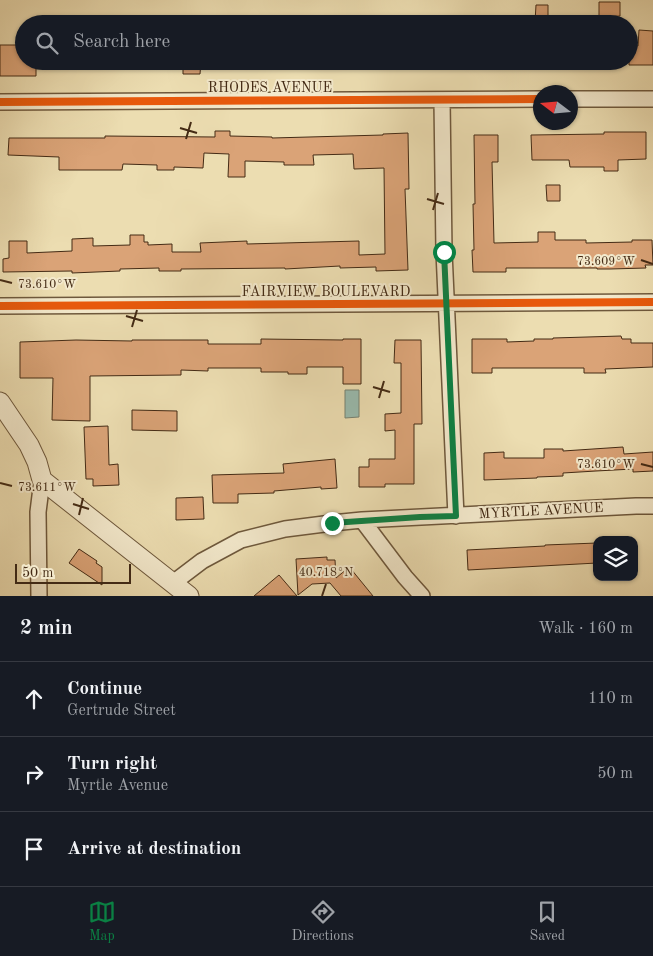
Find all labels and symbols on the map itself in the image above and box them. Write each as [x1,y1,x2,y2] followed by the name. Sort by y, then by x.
[208,81,332,95] street label: RHODES AVENUE
[533,85,578,130] north arrow
[433,241,456,264] route start
[577,256,635,268] text: 73.609°W
[18,279,76,291] text: 73.610°W
[242,285,410,299] street label: FAIRVIEW BOULEVARD
[577,459,635,471] text: 73.610°W
[18,482,76,494] text: 73.611°W
[478,501,604,521] street label: MYRTLE AVENUE
[321,512,344,535] route end
[15,561,131,584] scale bar
[299,567,353,579] text: 40.718°N

